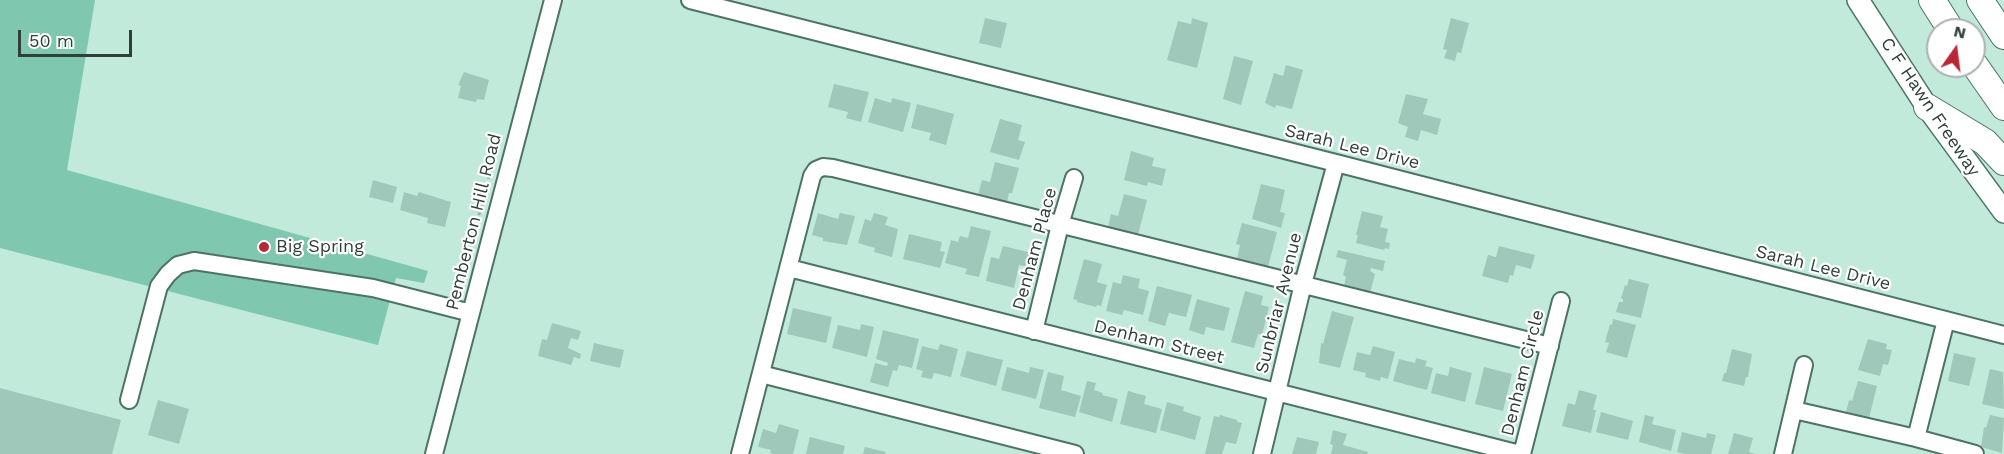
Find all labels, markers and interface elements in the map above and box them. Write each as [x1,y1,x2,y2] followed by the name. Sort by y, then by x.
[21,18,135,56] scale bar
[1926,18,1986,78] north arrow
[1952,21,1968,43] text: N
[29,30,74,51] text: 50 m
[1876,34,1984,180] street label: C F Hawn Freeway
[1282,120,1422,174] street label: Sarah Lee Drive
[442,131,506,313] street label: Pemberton Hill Road
[1008,185,1062,313] street label: Denham Place
[1251,230,1307,376] street label: Sunbriar Avenue
[276,236,364,258] place label: Big Spring
[257,240,271,254] marker: Big Spring
[1753,241,1893,295] street label: Sarah Lee Drive
[1497,308,1549,438] street label: Denham Circle
[1092,315,1226,369] street label: Denham Street

